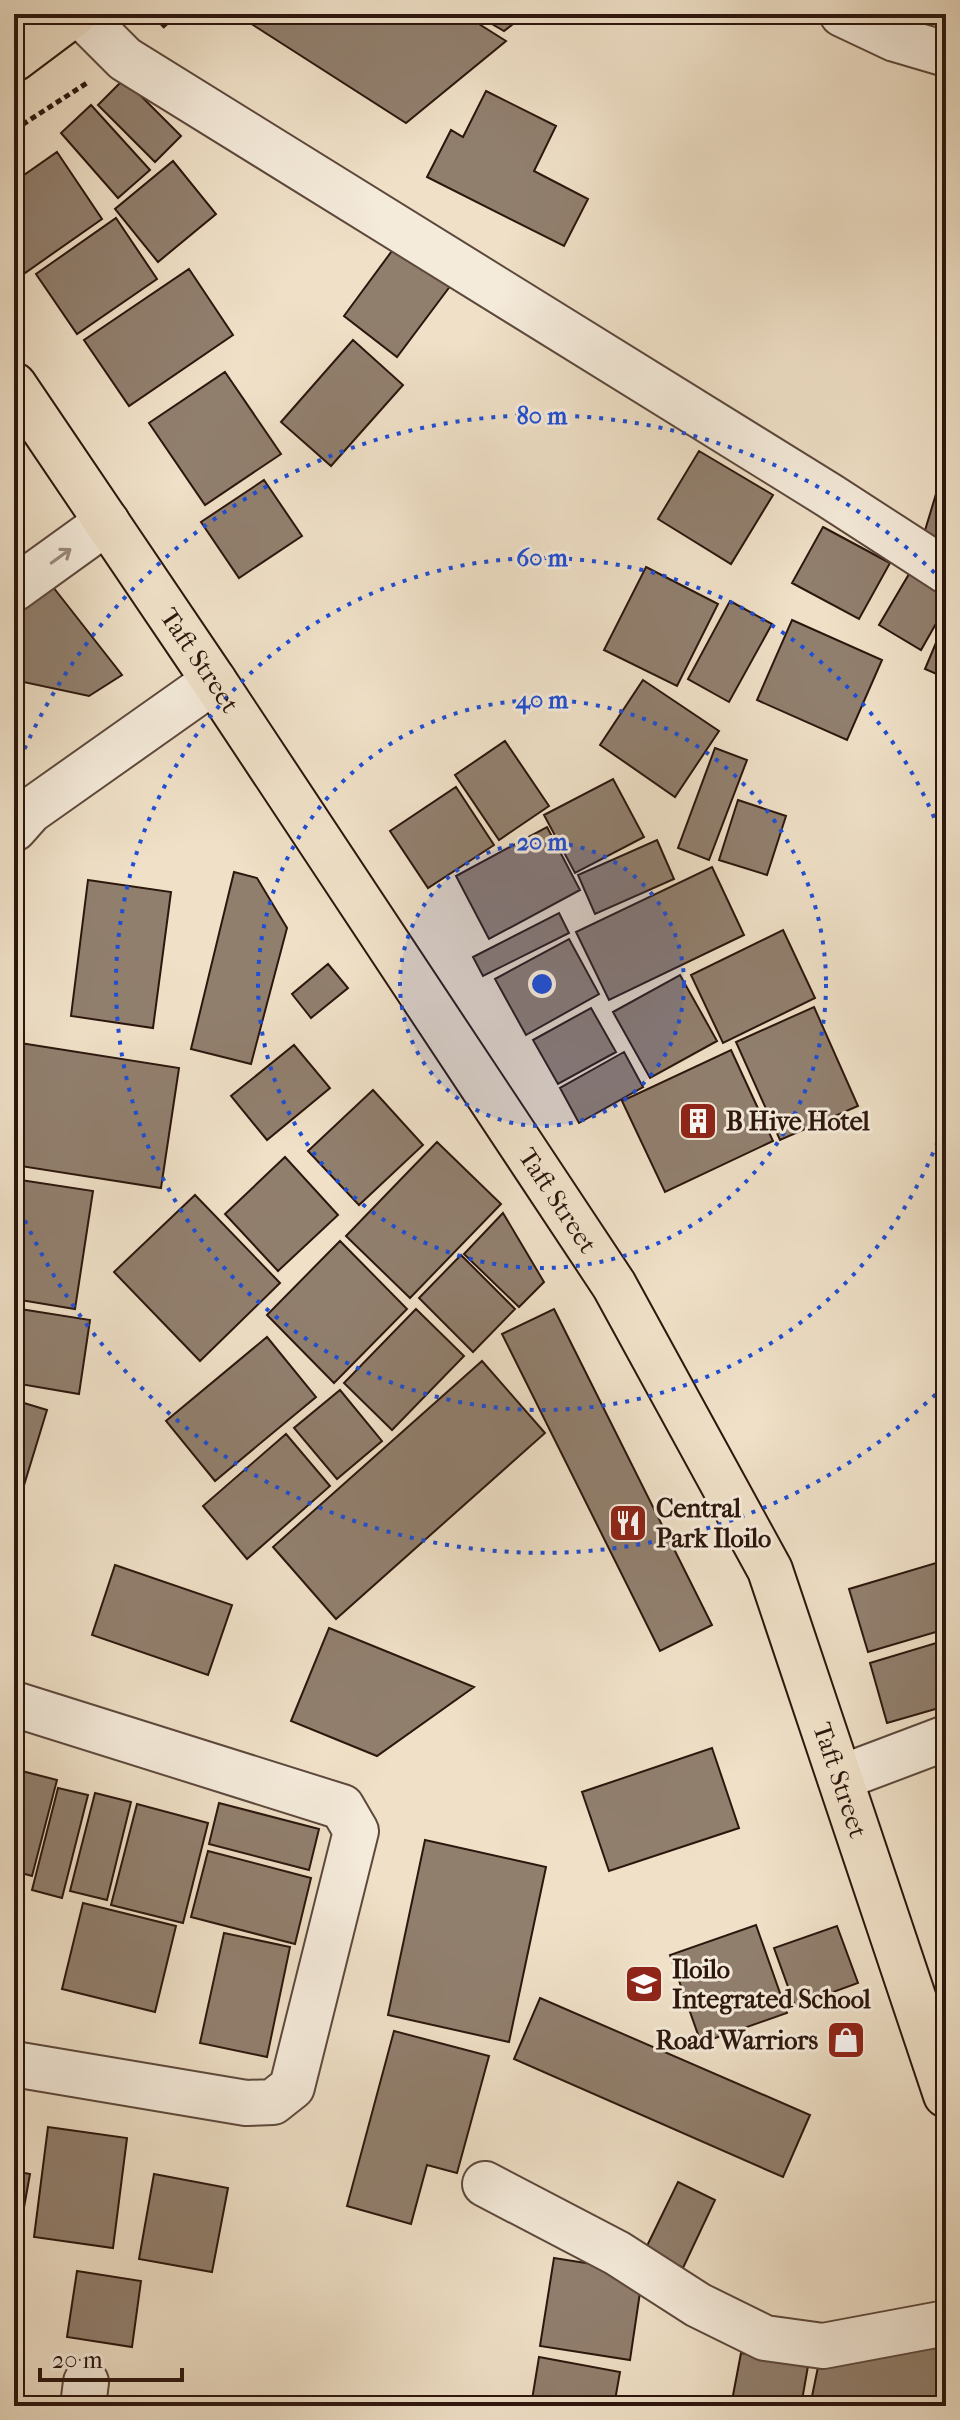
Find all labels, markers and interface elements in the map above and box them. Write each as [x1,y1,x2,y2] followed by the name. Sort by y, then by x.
[517,402,568,430] text: 80 m
[516,544,569,572] text: 60 m
[49,548,71,564] one-way arrow
[153,602,246,719] street label: Taft Street
[515,686,569,715] text: 40 m
[517,828,568,856] text: 20 m
[528,970,556,998] centre of rings
[677,1100,719,1142] building icon: B Hive Hotel
[726,1106,871,1137] place label: B Hive Hotel
[512,1142,604,1259] street label: Taft Street
[656,1493,771,1554] place label: Central Park Iloilo
[607,1502,649,1544] restaurant icon: Central Park Iloilo
[806,1719,874,1842] street label: Taft Street
[672,1954,872,2015] place label: Iloilo Integrated School
[623,1963,665,2005] school or university icon: Iloilo Integrated School
[825,2019,867,2061] shop icon: Road Warriors
[656,2025,818,2056] place label: Road Warriors
[40,2332,182,2382] scale bar
[52,2346,103,2374] text: 20 m

